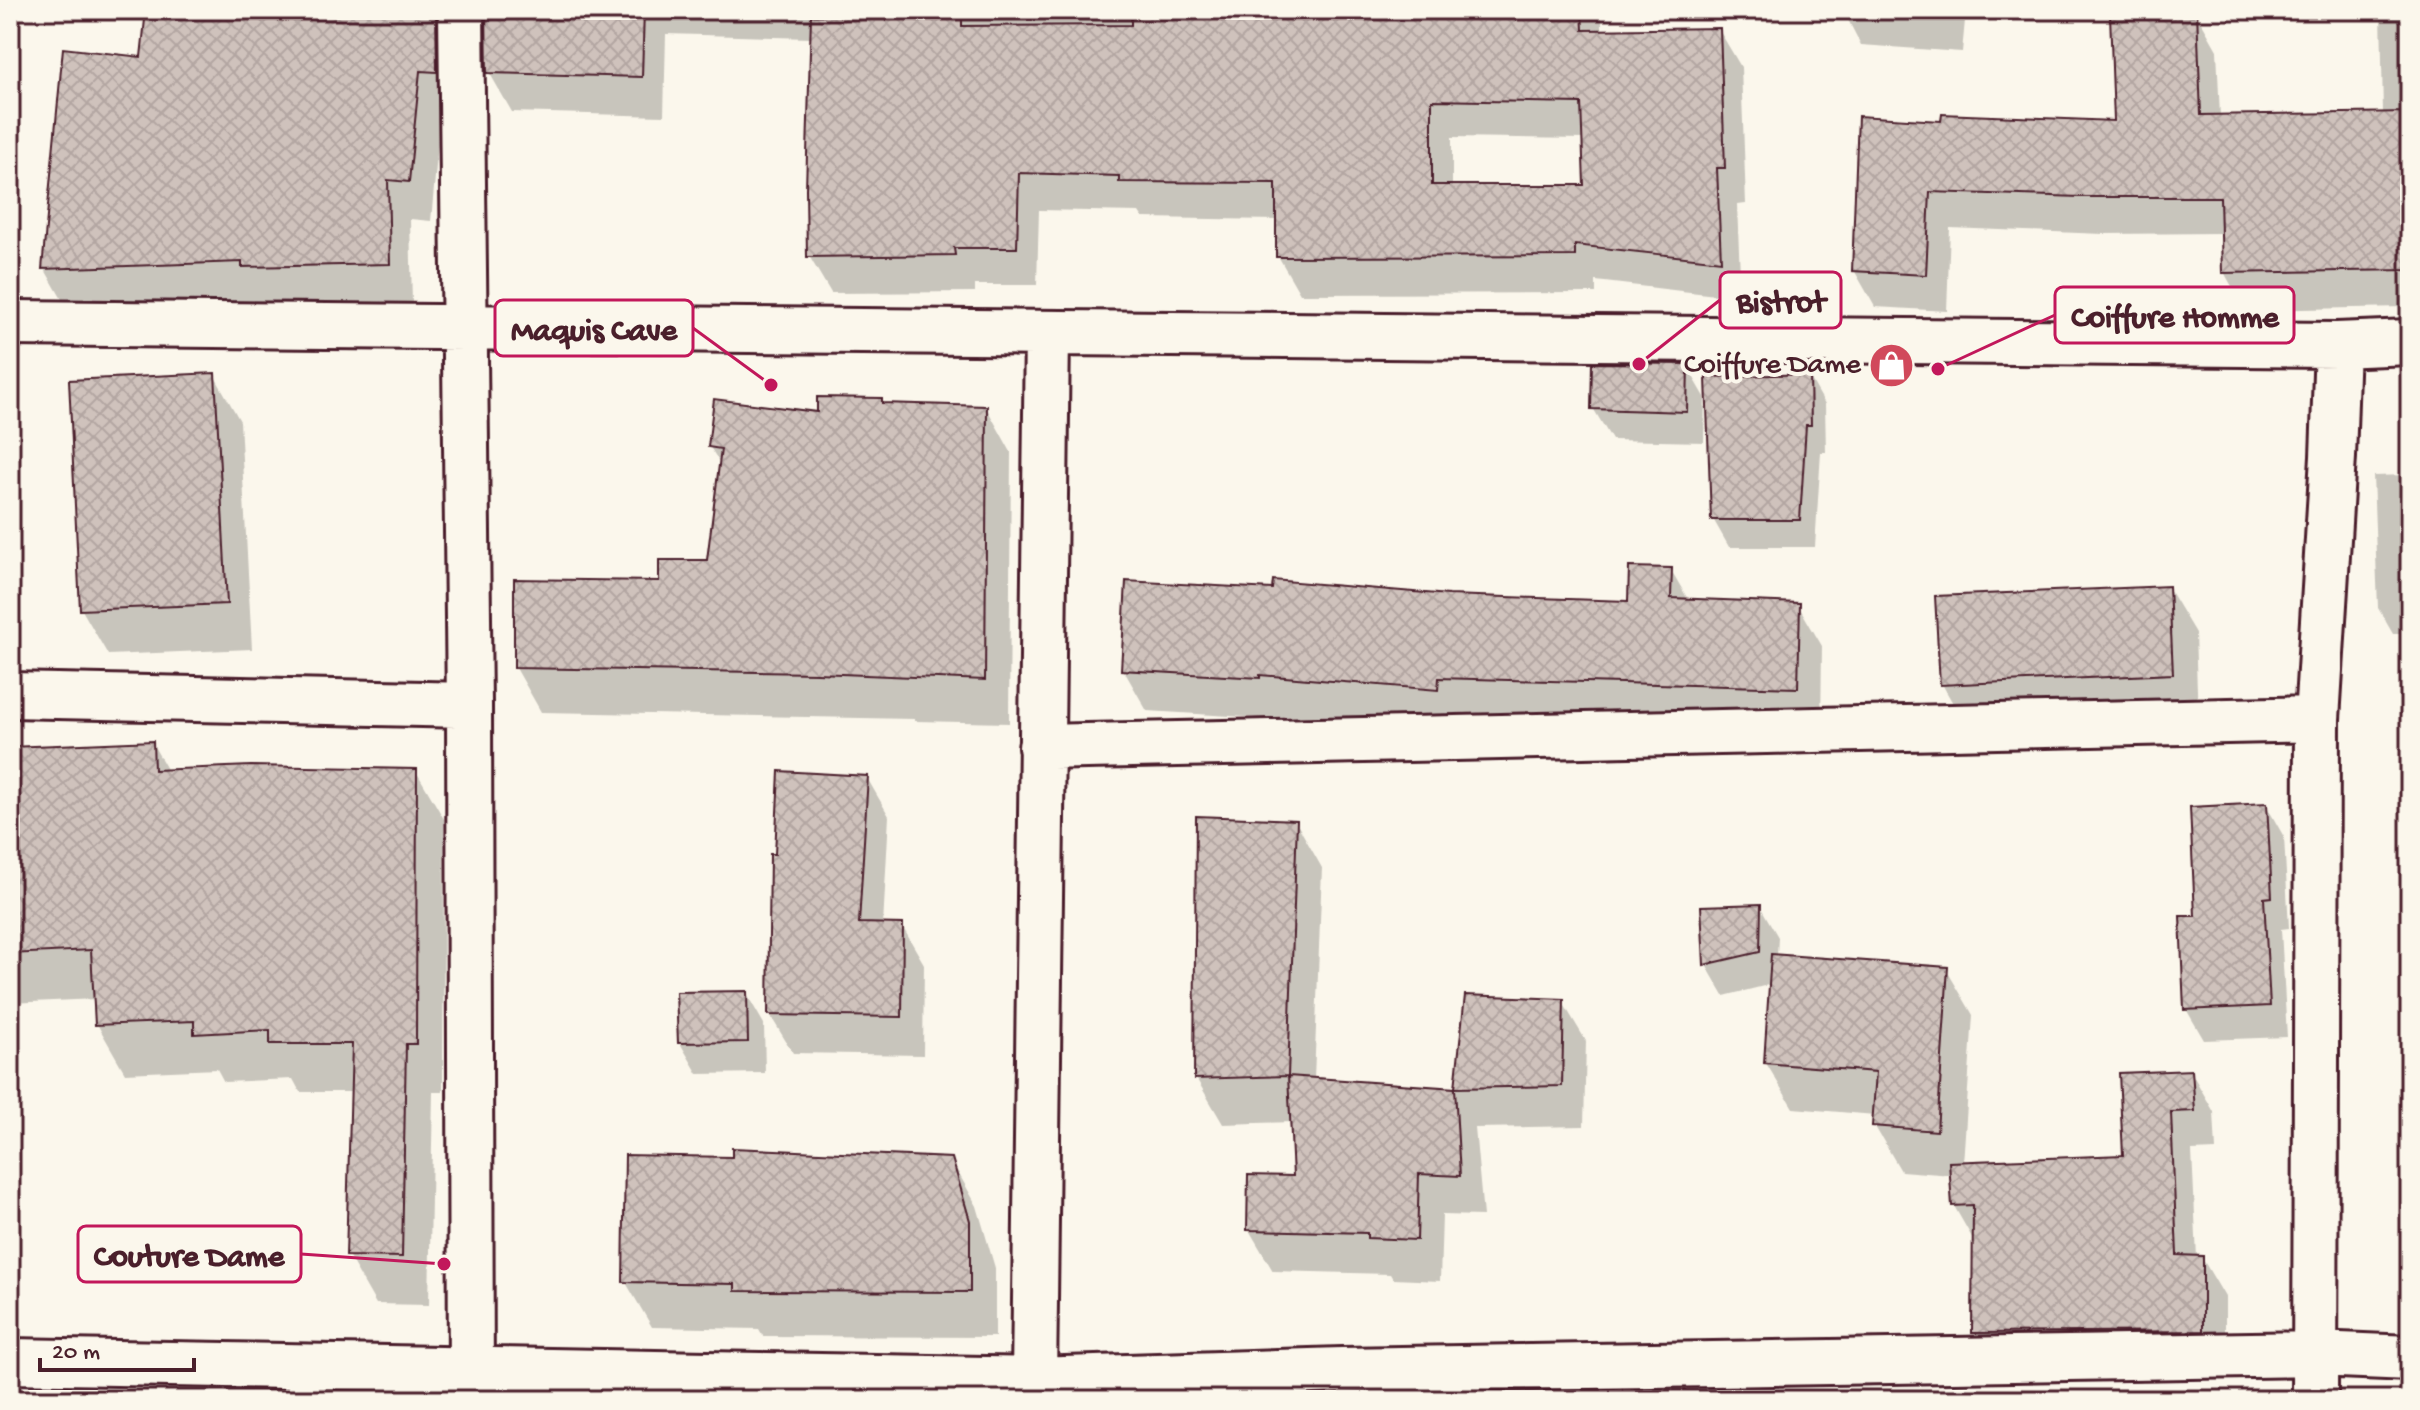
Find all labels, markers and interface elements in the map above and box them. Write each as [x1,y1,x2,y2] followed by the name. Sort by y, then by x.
[1720,272,1841,328] callout: Bistrot
[1735,286,1829,324] text: Bistrot
[2055,287,2294,343] callout: Coiffure Homme
[495,300,693,356] callout: Maquis Cave
[2071,301,2280,339] text: Coiffure Homme
[511,314,679,352] text: Maquis Cave
[1868,342,1916,390] shop icon: Coiffure Dame
[1684,349,1862,384] place label: Coiffure Dame
[78,1226,301,1282] callout: Couture Dame
[94,1240,286,1278] text: Couture Dame
[40,1322,194,1372] scale bar
[52,1339,100,1368] text: 20 m

